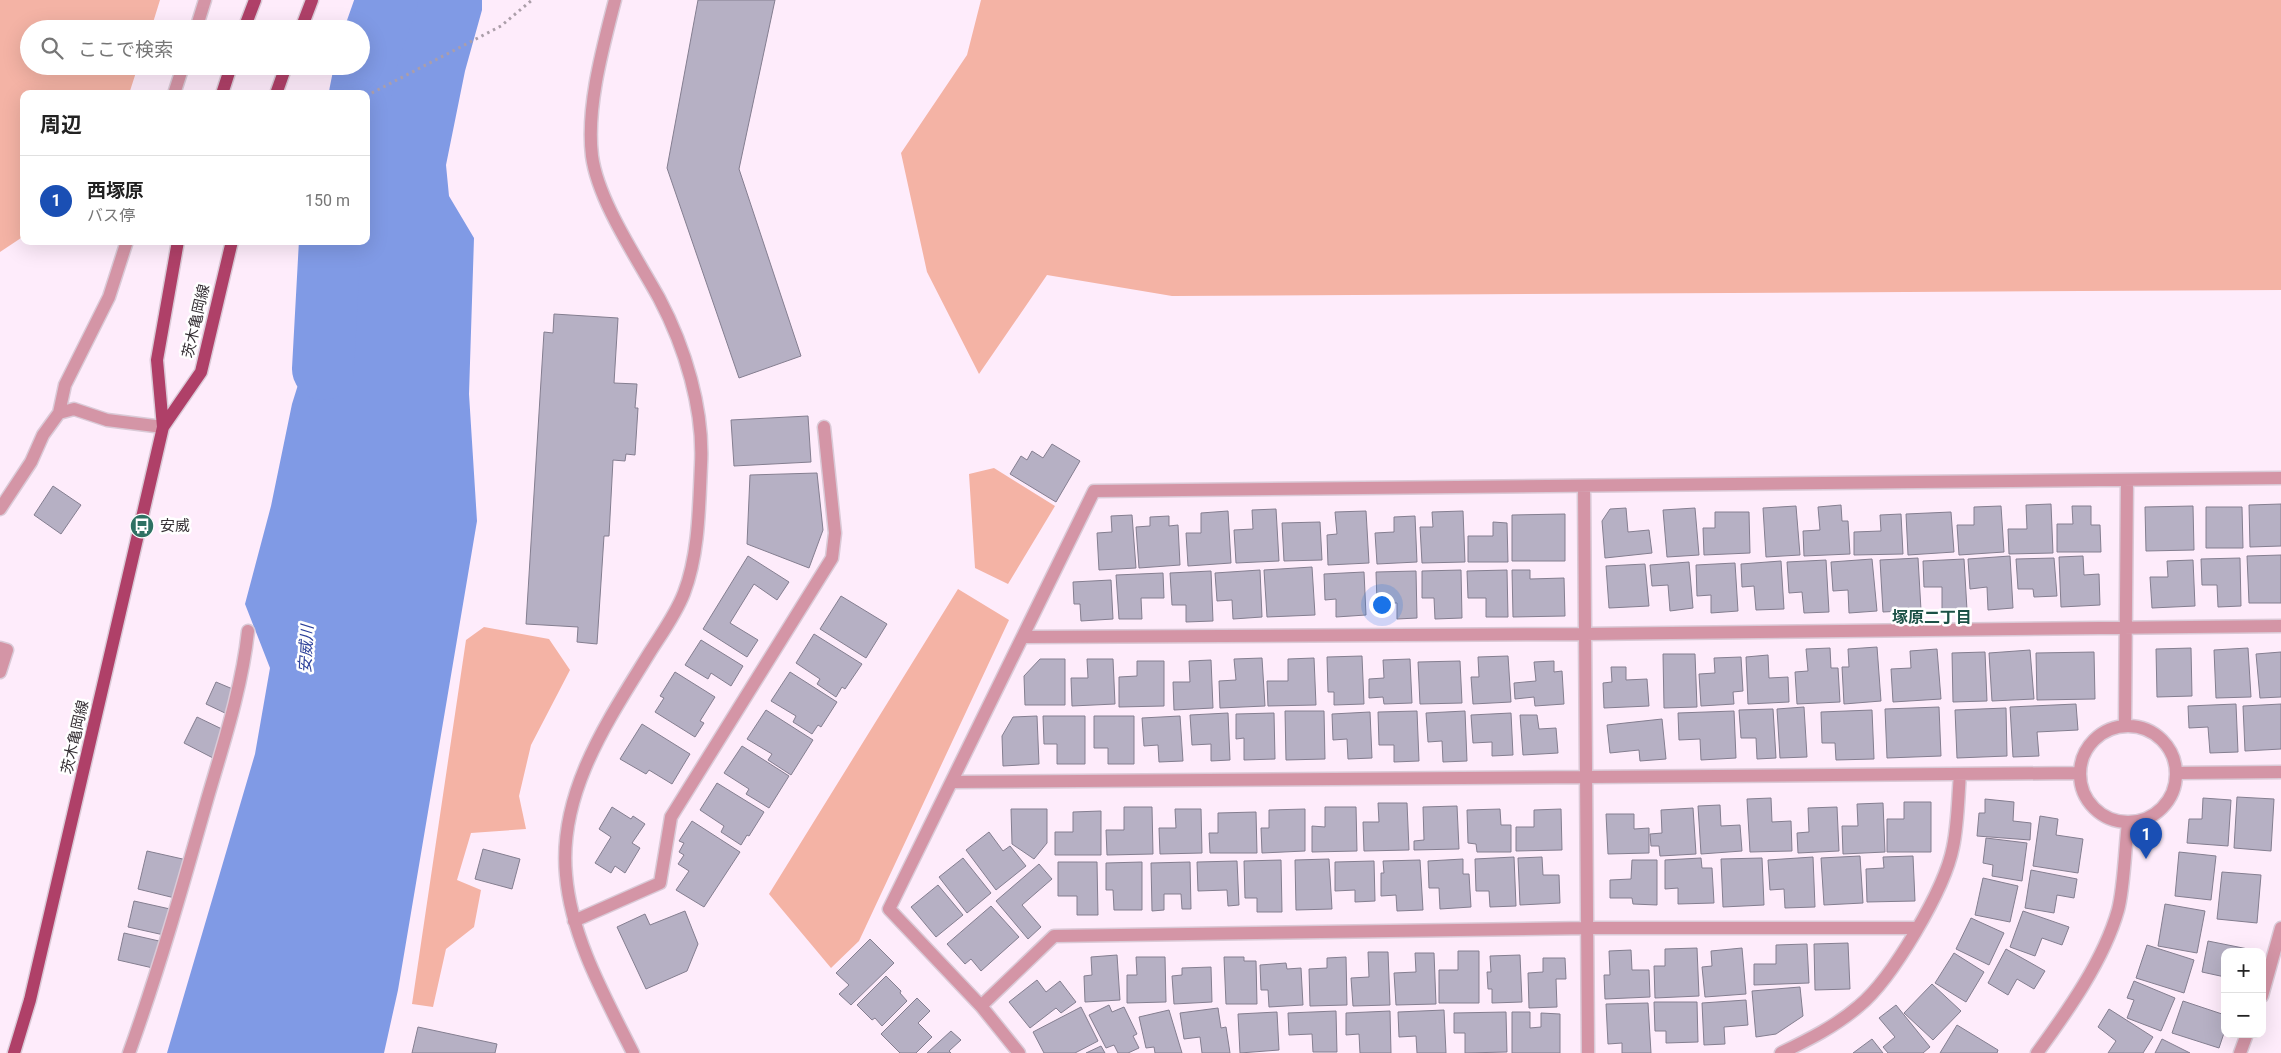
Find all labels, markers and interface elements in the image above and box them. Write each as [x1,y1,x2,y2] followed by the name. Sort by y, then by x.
[20,20,370,75] search box
[38,34,66,62] icon: search
[78,38,173,61] text: ここで検索
[40,113,82,137] text: 周辺
[87,179,144,202] text: 西塚原
[51,191,61,210] text: 1
[305,191,350,210] text: 150 m
[87,206,135,225] text: バス停
[179,282,213,360] street label: 茨木亀岡線
[129,513,155,539] bus stop icon: 安威
[160,517,190,535] place label: 安威
[1369,592,1395,618] your location
[1892,608,1972,627] district label: 塚原二丁目
[295,623,317,673] water label: 安威川
[58,698,92,776] street label: 茨木亀岡線
[2130,818,2162,859] pin: 1
[2221,948,2266,1038] map controls
[2221,948,2266,993] button: +
[2221,993,2266,1038] button: −

